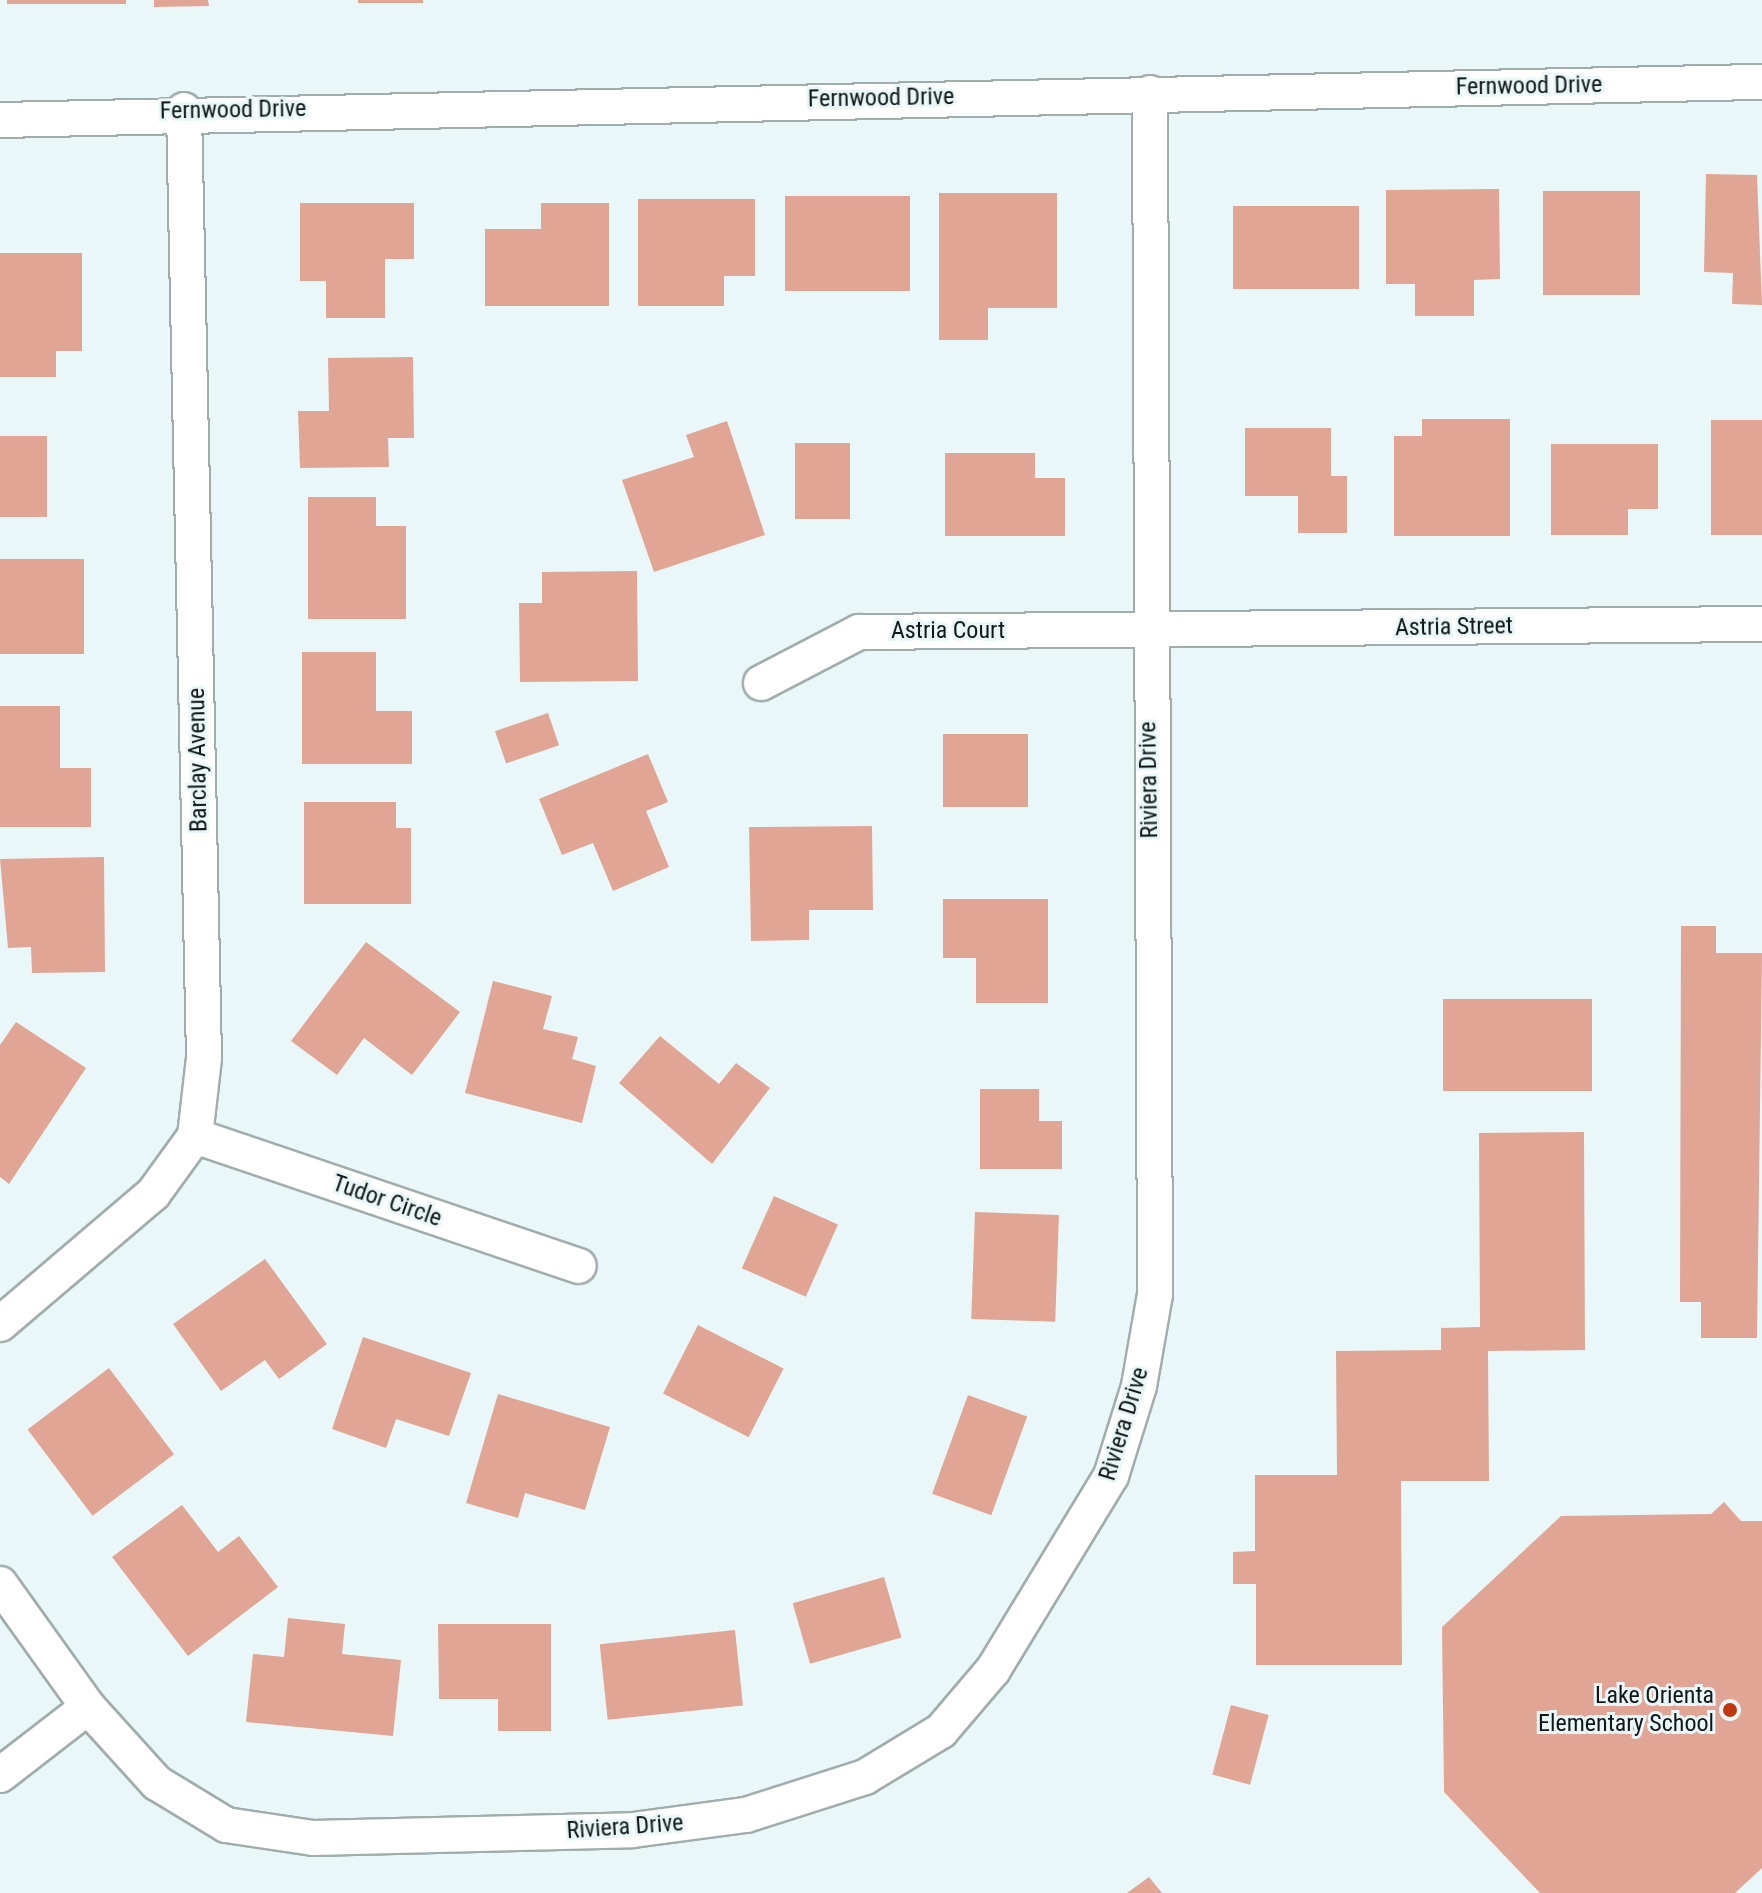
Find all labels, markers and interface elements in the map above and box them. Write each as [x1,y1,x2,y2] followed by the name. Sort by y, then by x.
[1456,70,1602,102] street label: Fernwood Drive
[808,82,954,114] street label: Fernwood Drive
[160,94,306,126] street label: Fernwood Drive
[1395,612,1513,642] street label: Astria Street
[891,617,1005,645] street label: Astria Court
[182,688,214,832] street label: Barclay Avenue
[1134,721,1164,839] street label: Riviera Drive
[329,1169,445,1233] street label: Tudor Circle
[1093,1364,1155,1484] street label: Riviera Drive
[1538,1682,1714,1738] place label: Lake Orienta Elementary School
[1721,1701,1739,1719] marker: Lake Orienta Elementary School
[566,1809,684,1845] street label: Riviera Drive

